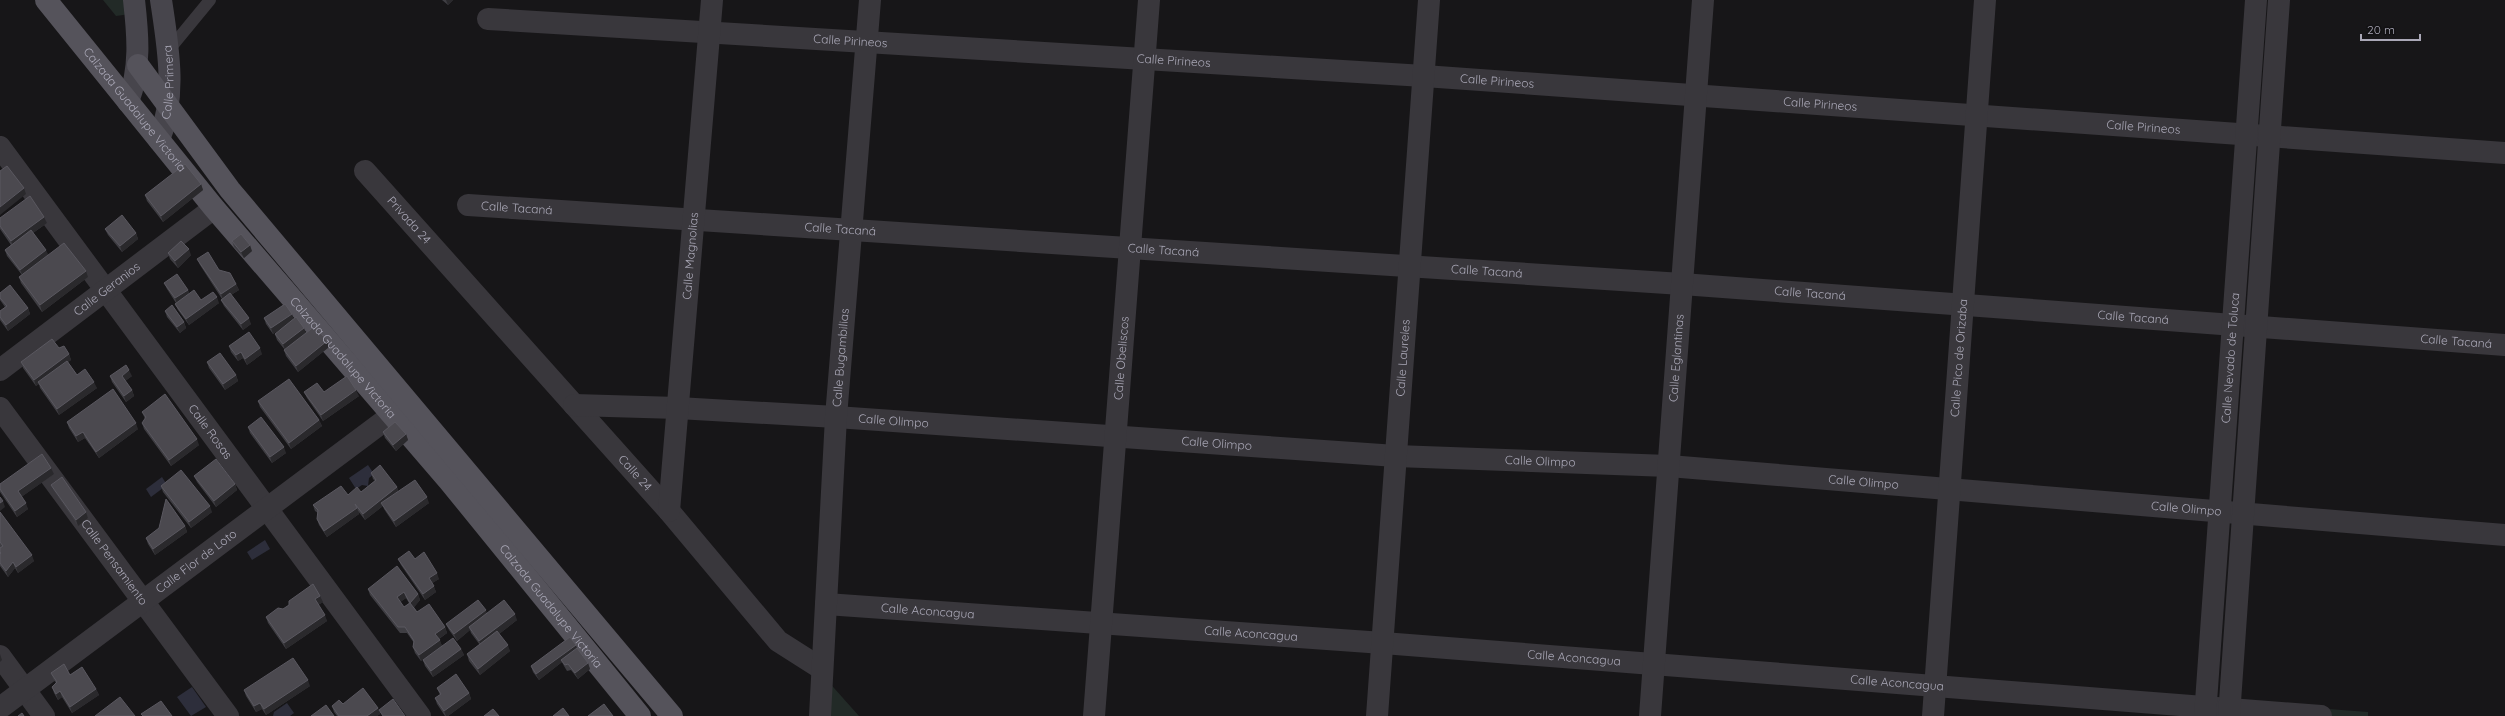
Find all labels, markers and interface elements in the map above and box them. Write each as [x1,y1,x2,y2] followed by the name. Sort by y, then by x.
[2361,16,2420,42] scale bar
[2367,22,2395,37] text: 20 m
[813,31,888,50] street label: Calle Pirineos
[80,44,190,174] street label: Calzada Guadalupe Victoria
[158,44,177,121] street label: Calle Primera
[1136,51,1212,70] street label: Calle Pirineos
[1460,71,1535,91] street label: Calle Pirineos
[1783,94,1858,114] street label: Calle Pirineos
[2106,117,2181,137] street label: Calle Pirineos
[384,193,434,247] street label: Privada 24
[481,198,553,217] street label: Calle Tacaná
[679,211,701,300] street label: Calle Magnolias
[804,219,876,239] street label: Calle Tacaná
[1127,240,1200,260] street label: Calle Tacaná
[70,258,143,319] street label: Calle Geranios
[1451,261,1523,281] street label: Calle Tacaná
[1774,283,1846,303] street label: Calle Tacaná
[2218,292,2242,424] street label: Calle Nevado de Toluca
[287,294,400,421] street label: Calzada Guadalupe Victoria
[1947,298,1970,418] street label: Calle Pico de Orizaba
[829,307,852,407] street label: Calle Bugambilias
[2097,307,2170,327] street label: Calle Tacaná
[1665,313,1687,403] street label: Calle Eglantinas
[1110,315,1132,400] street label: Calle Obeliscos
[1392,319,1413,397] street label: Calle Laureles
[2420,331,2493,351] street label: Calle Tacaná
[185,401,236,462] street label: Calle Rosas
[858,411,929,430] street label: Calle Olimpo
[1181,433,1253,453] street label: Calle Olimpo
[615,451,655,494] street label: Calle 24
[1505,452,1576,470] street label: Calle Olimpo
[1828,471,1899,492] street label: Calle Olimpo
[2151,498,2222,519] street label: Calle Olimpo
[78,516,151,608] street label: Calle Pensamiento
[152,526,239,596] street label: Calle Flor de Loto
[496,541,606,671] street label: Calzada Guadalupe Victoria
[880,600,975,621] street label: Calle Aconcagua
[1204,622,1298,644] street label: Calle Aconcagua
[1527,646,1621,668] street label: Calle Aconcagua
[1850,671,1944,694] street label: Calle Aconcagua

